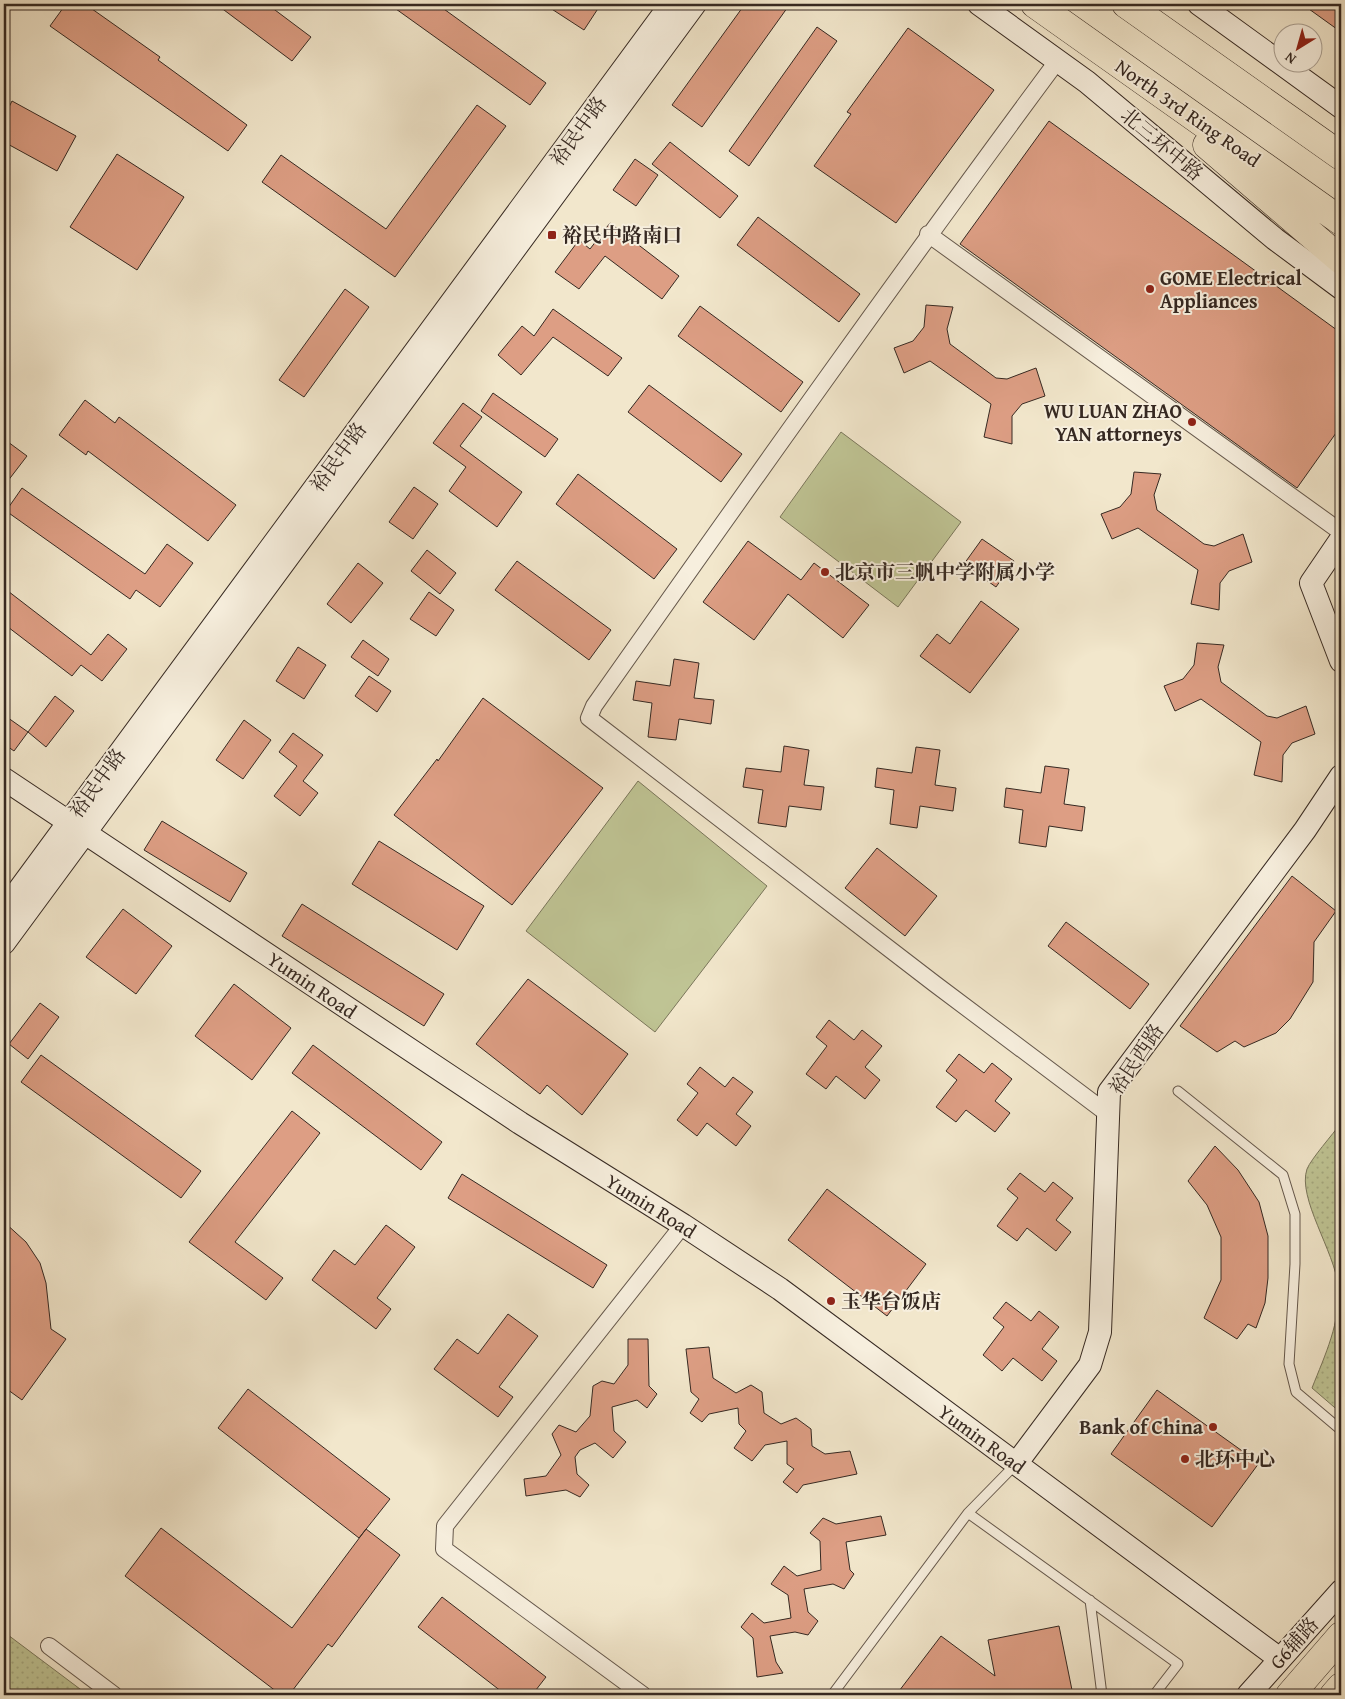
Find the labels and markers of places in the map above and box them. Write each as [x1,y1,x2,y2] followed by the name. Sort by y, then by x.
[562,220,682,249] place label: 裕民中路南口
[546,229,558,241] marker: 裕民中路南口
[1160,263,1302,315] place label: GOME Electrical Appliances
[1144,283,1156,295] marker: GOME Electrical Appliances
[1044,396,1182,448] place label: WU LUAN ZHAO YAN attorneys
[1186,416,1198,428] marker: WU LUAN ZHAO YAN attorneys
[835,557,1055,586] place label: 北京市三帆中学附属小学
[819,566,831,578] marker: 北京市三帆中学附属小学
[841,1286,941,1315] place label: 玉华台饭店
[825,1295,837,1307] marker: 玉华台饭店
[1079,1412,1204,1441] place label: Bank of China
[1207,1421,1219,1433] marker: Bank of China
[1195,1444,1275,1473] place label: 北环中心
[1179,1453,1191,1465] marker: 北环中心

